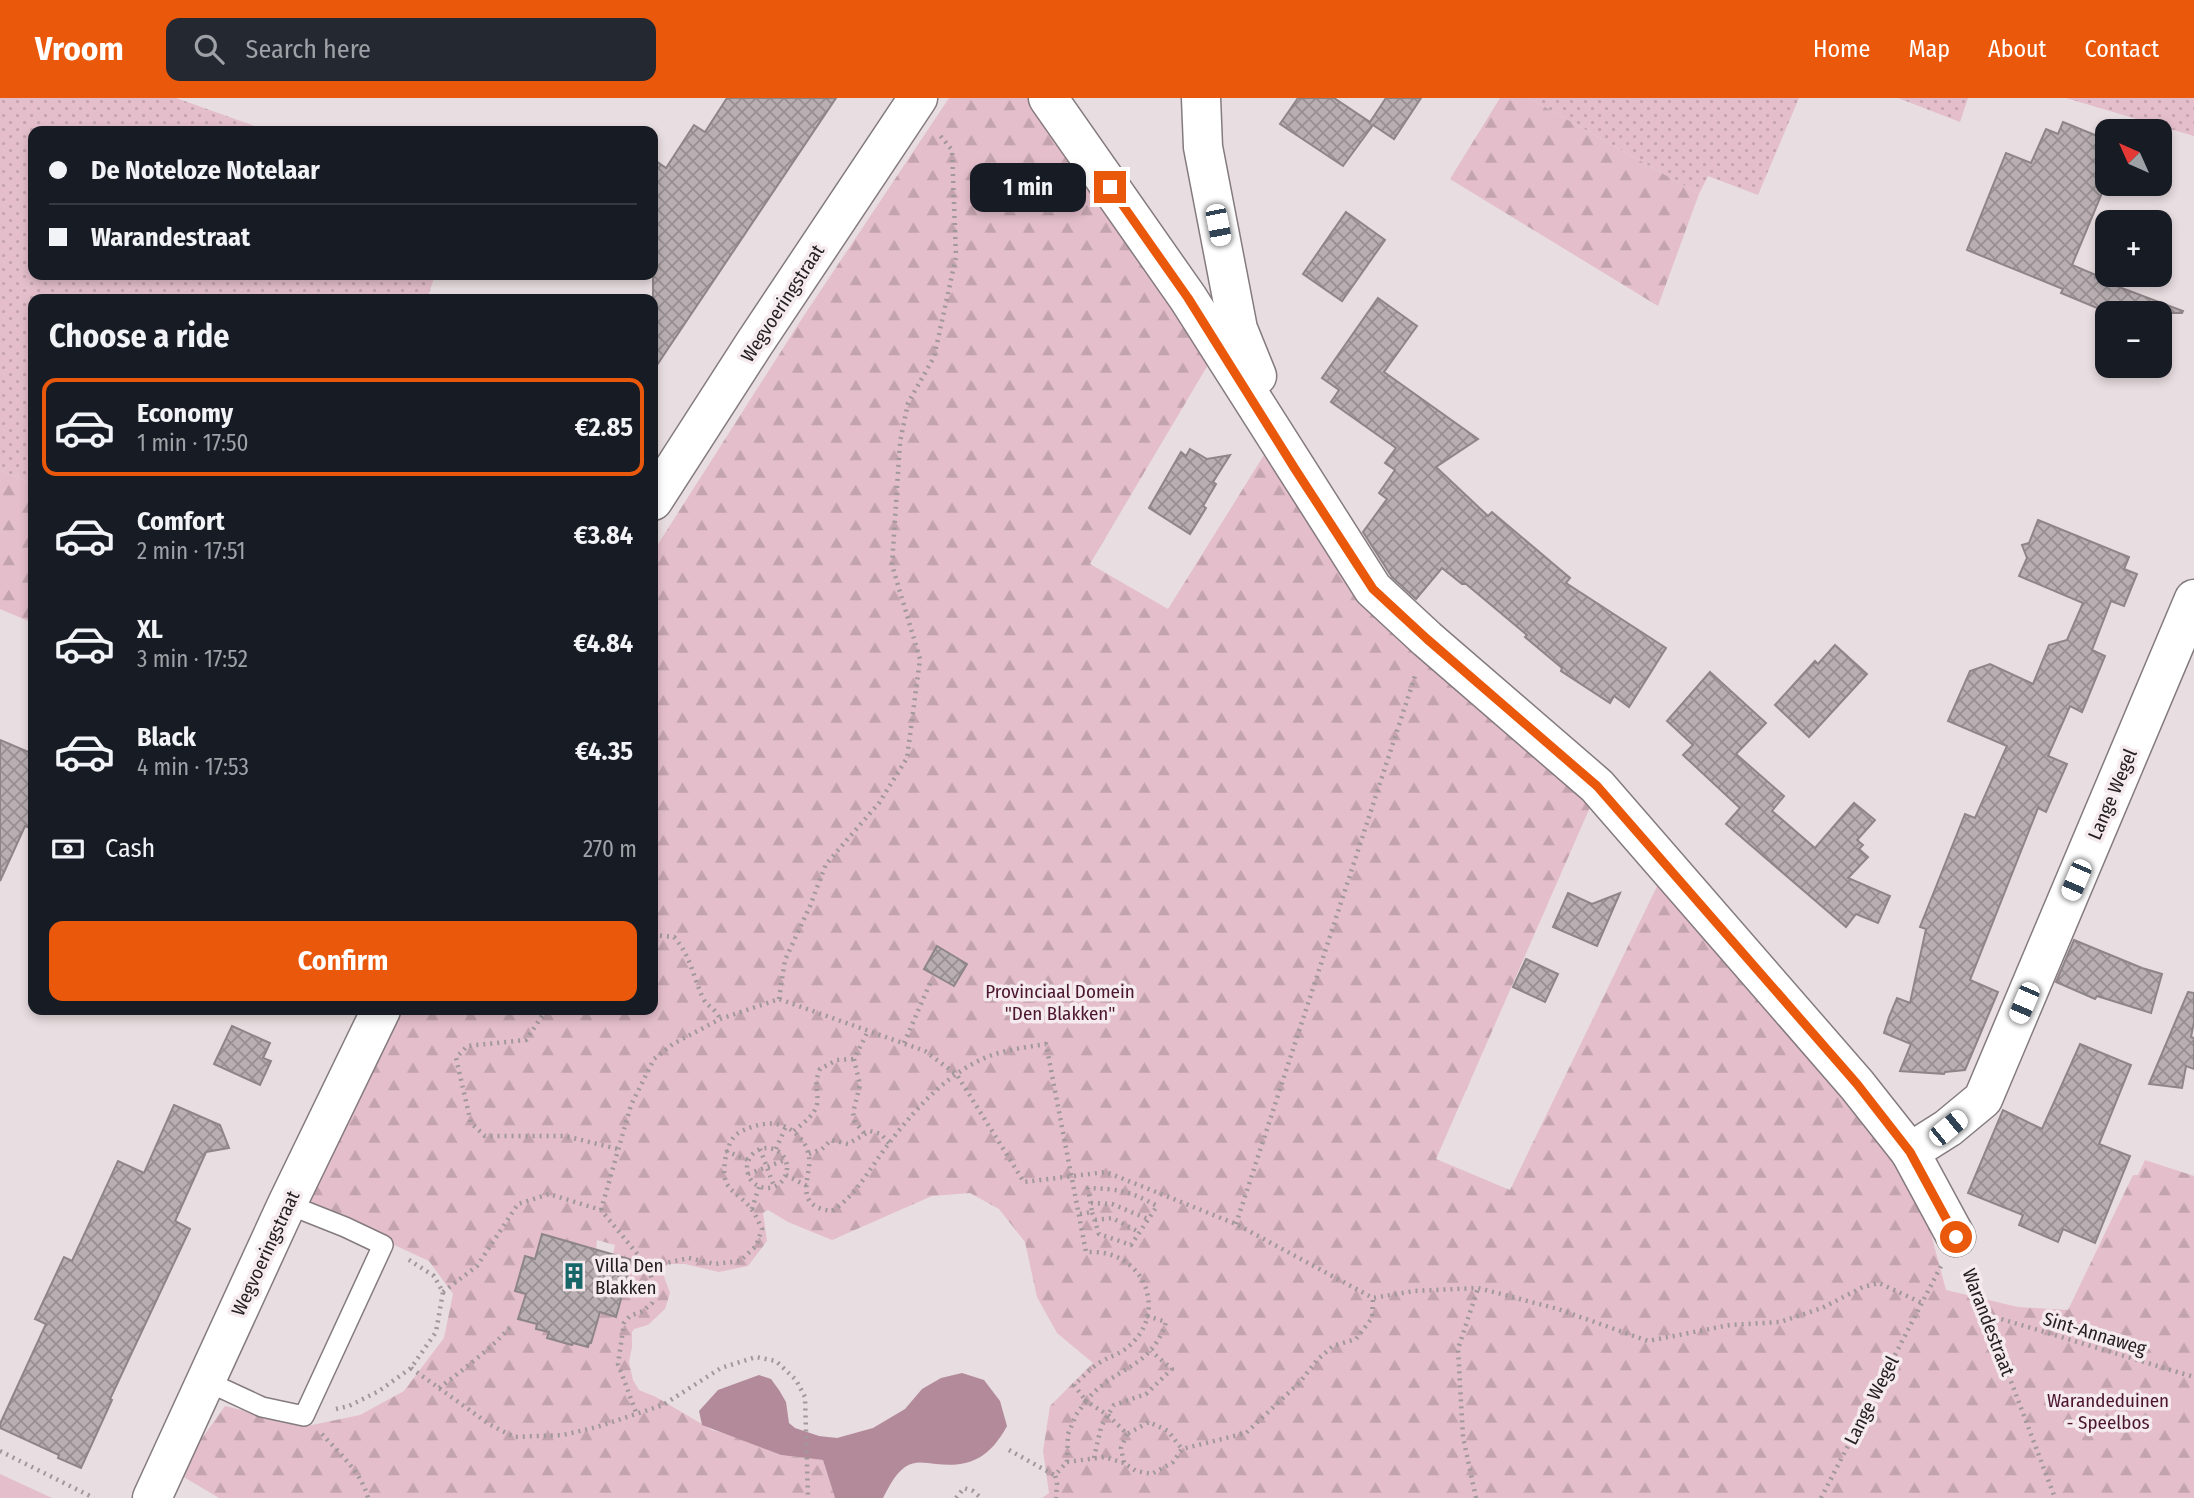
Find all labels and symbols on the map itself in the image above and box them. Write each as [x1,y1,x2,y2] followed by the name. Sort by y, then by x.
[2095,119,2172,196] north arrow
[970,162,1086,212] callout: 1 min
[1094,171,1126,203] route end
[1204,202,1233,248] car
[736,240,829,366] street label: Wegvoeringstraat
[2083,745,2142,843] street label: Lange Wegel
[2059,857,2094,903] car
[985,980,1135,1025] park label: Provinciaal Domein "Den Blakken"
[2007,980,2042,1026] car
[1926,1107,1971,1149] car
[226,1186,305,1319] street label: Wegvoeringstraat
[1940,1221,1972,1253] route start
[595,1254,664,1299] place label: Villa Den Blakken
[559,1261,589,1291] building icon: Villa Den Blakken
[1958,1265,2020,1380] street label: Warandestraat
[2041,1307,2149,1360] street label: Sint-Annaweg
[1839,1352,1904,1448] street label: Lange Wegel
[2047,1389,2169,1434] park label: Warandeduinen - Speelbos

